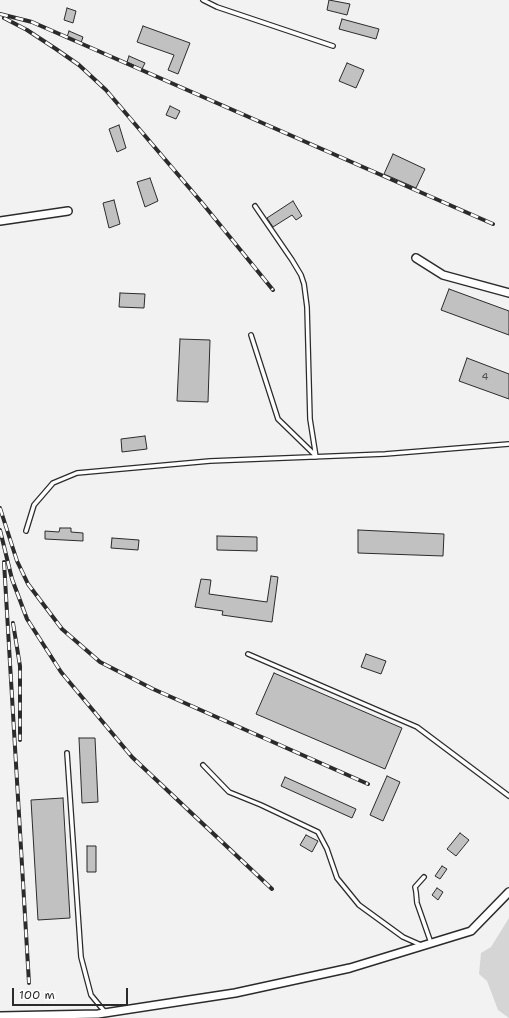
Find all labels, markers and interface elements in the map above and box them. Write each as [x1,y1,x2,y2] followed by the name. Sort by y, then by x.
[482,371,488,383] house number: 4
[14,980,130,1006] scale bar
[19,987,55,1003] text: 100 m

